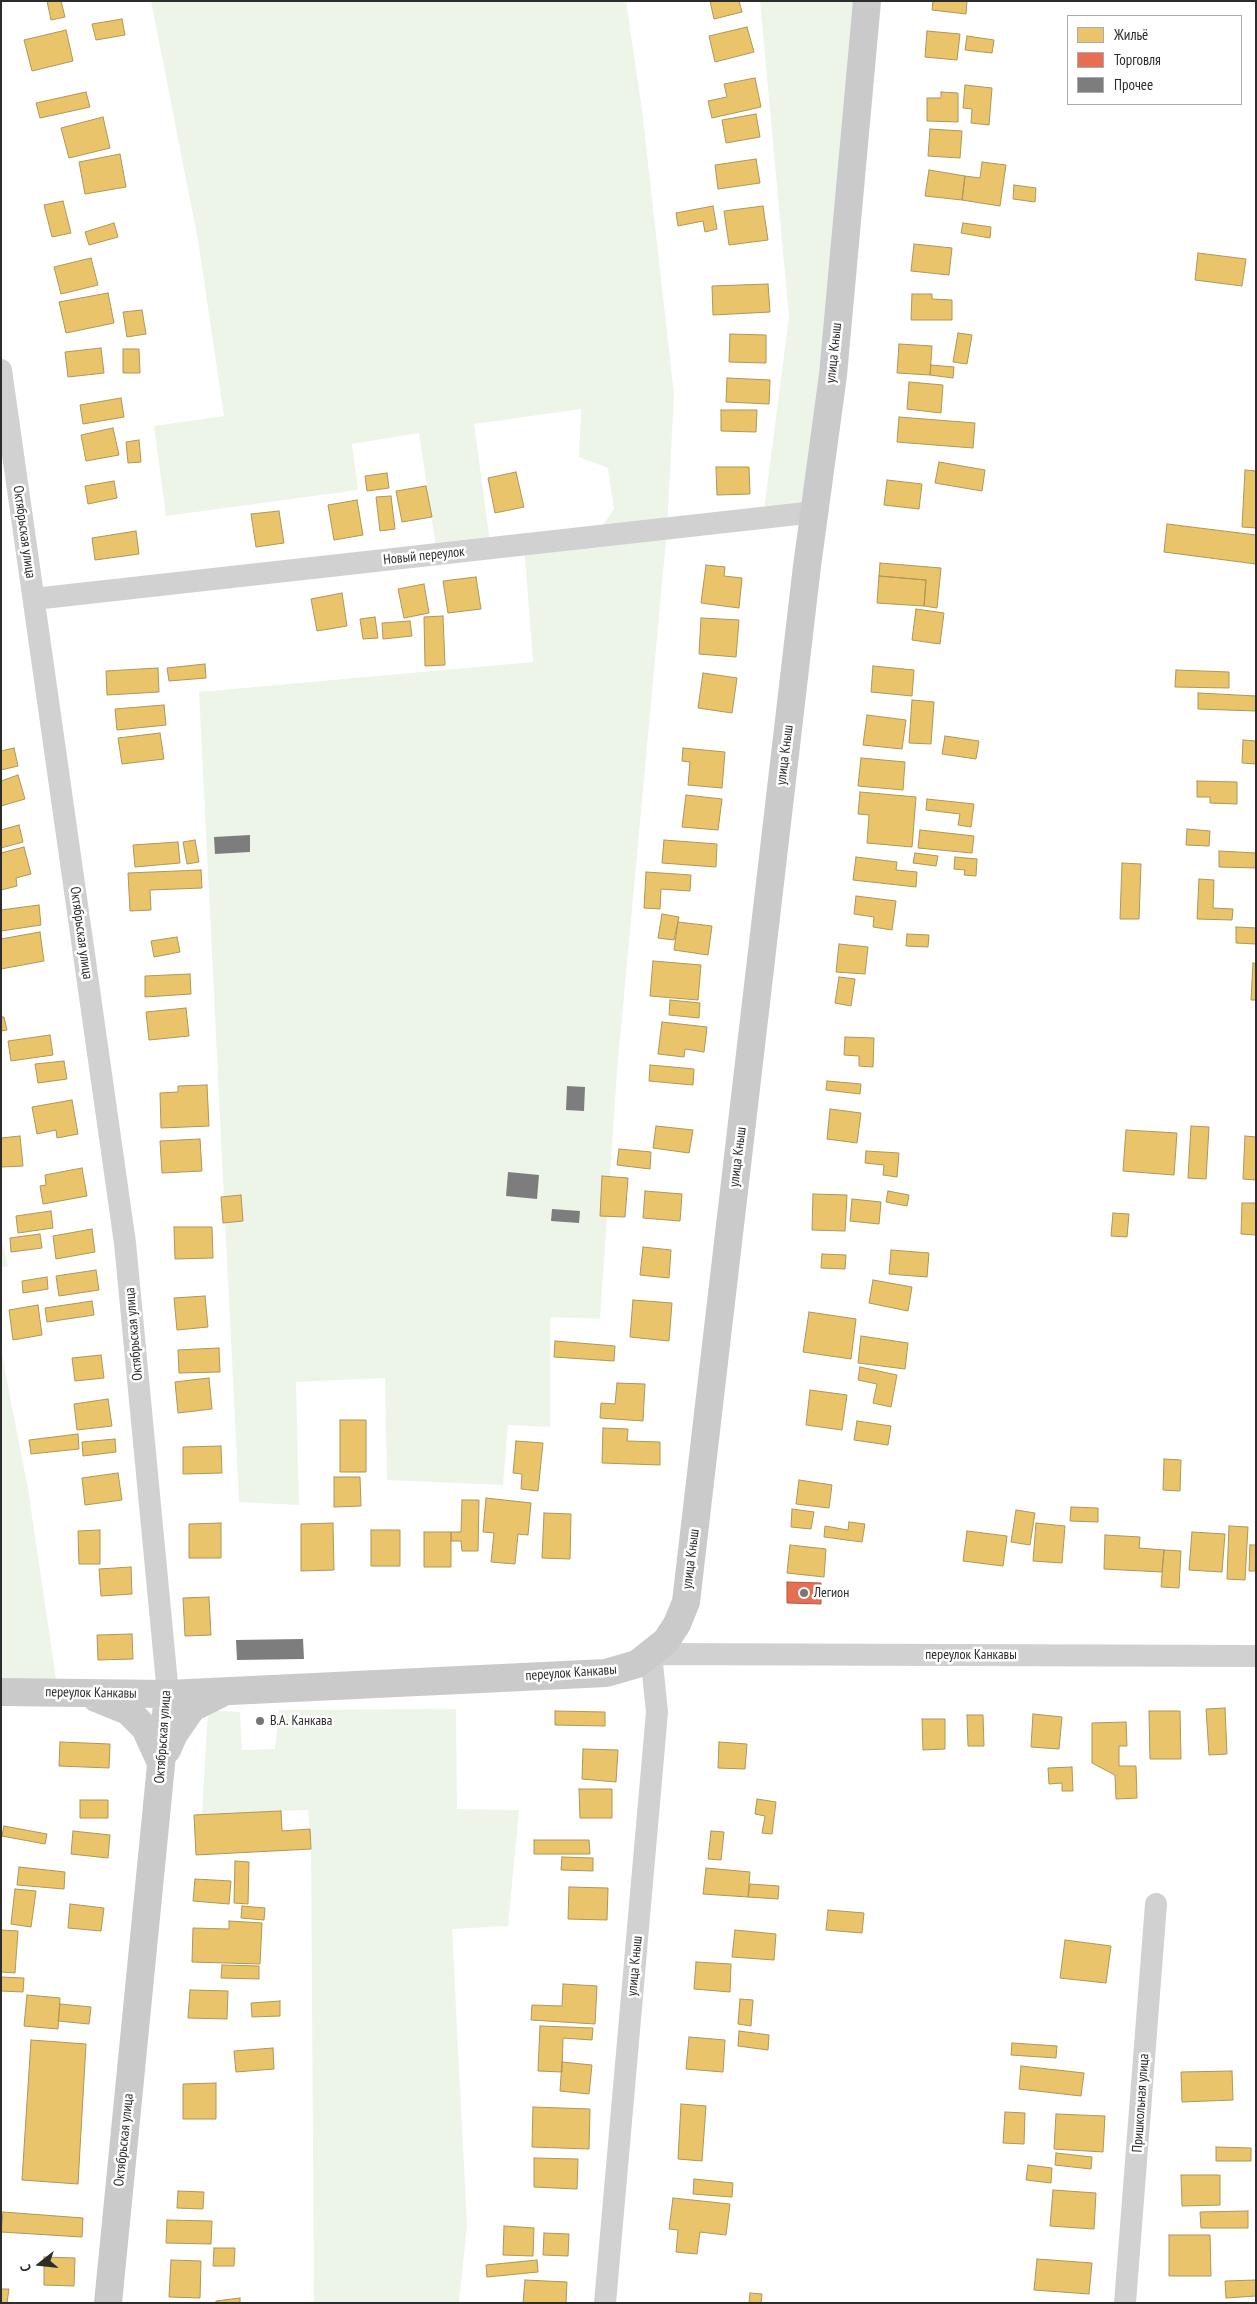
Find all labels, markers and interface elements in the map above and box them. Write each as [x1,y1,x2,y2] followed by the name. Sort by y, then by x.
[1067,15,1242,105] legend
[1114,25,1148,44] text: Жильё
[1114,50,1161,69] text: Торговля
[1114,75,1153,94] text: Прочее
[822,322,846,384] street label: улица Кныш
[9,485,39,579] street label: Октябрьская улица
[383,543,465,569] street label: Новый переулок
[773,724,797,786] street label: улица Кныш
[66,886,96,980] street label: Октябрьская улица
[726,1126,750,1188] street label: улица Кныш
[122,1287,146,1381] street label: Октябрьская улица
[679,1528,703,1590] street label: улица Кныш
[814,1585,849,1601] place label: Легион
[798,1587,810,1599] marker: Легион
[925,1647,1017,1663] street label: переулок Канкавы
[525,1661,617,1685] street label: переулок Канкавы
[45,1684,137,1702] street label: переулок Канкавы
[151,1690,175,1784] street label: Октябрьская улица
[270,1713,332,1729] place label: В.А. Канкава
[254,1715,266,1727] marker: В.А. Канкава
[624,1935,646,1997] street label: улица Кныш
[1129,2053,1153,2153] street label: Пришкольная улица
[111,2093,137,2187] street label: Октябрьская улица
[15,2239,65,2289] north arrow
[16,2263,35,2274] text: С

